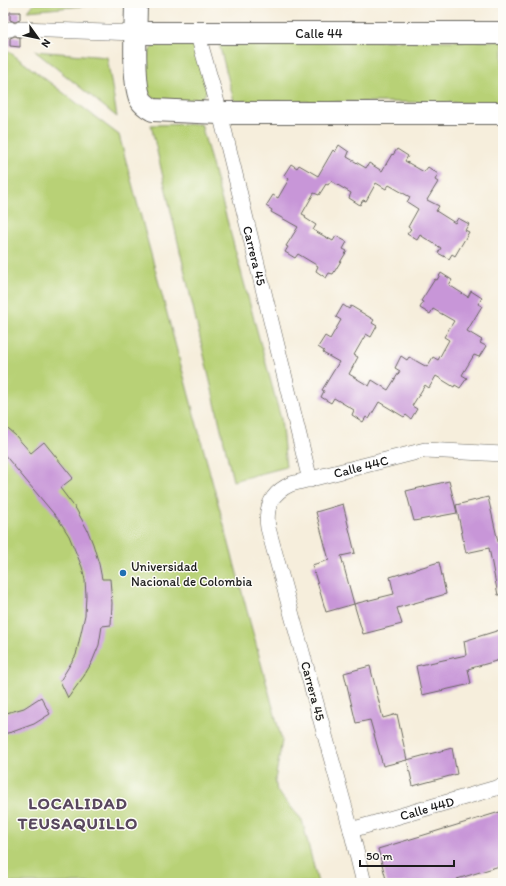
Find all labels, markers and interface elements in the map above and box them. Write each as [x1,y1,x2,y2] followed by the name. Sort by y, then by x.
[18,18,58,58] north arrow
[295,26,343,41] street label: Calle 44
[38,37,53,50] text: N
[240,224,270,287] street label: Carrera 45
[332,452,390,480] street label: Calle 44C
[131,559,252,589] place label: Universidad Nacional de Colombia
[118,568,128,578] marker: Universidad Nacional de Colombia
[298,660,328,722] street label: Carrera 45
[17,793,138,833] district label: LOCALIDAD TEUSAQUILLO
[398,793,456,823] street label: Calle 44D
[360,842,454,868] scale bar
[366,849,392,863] text: 50 m

